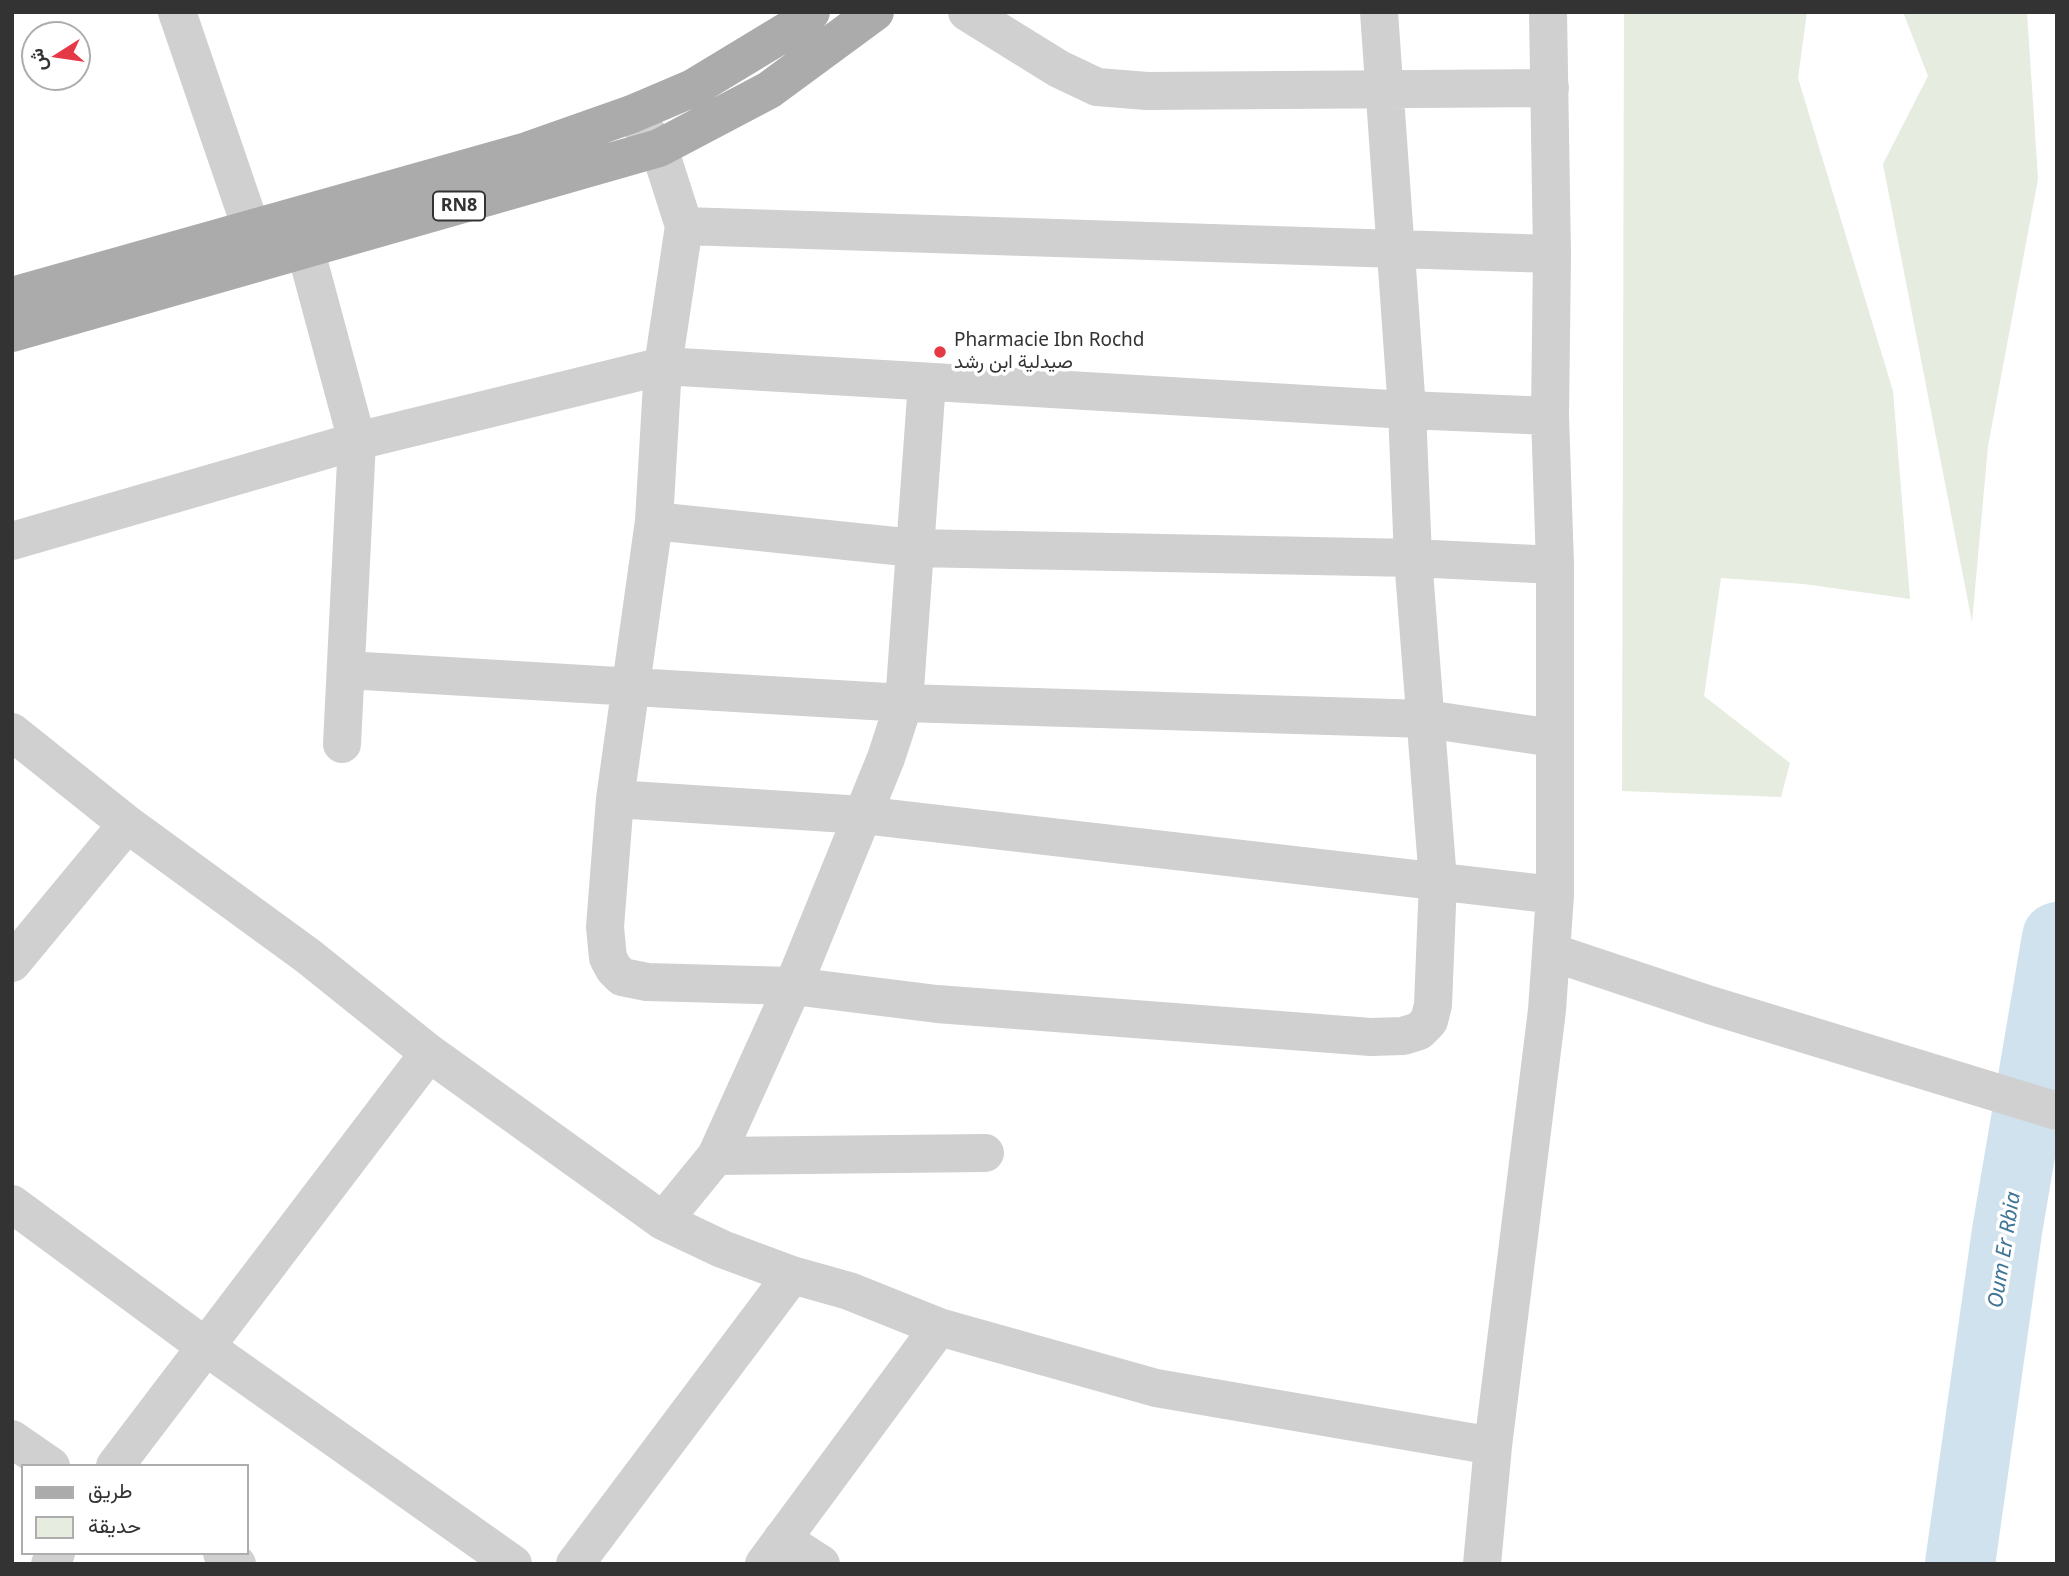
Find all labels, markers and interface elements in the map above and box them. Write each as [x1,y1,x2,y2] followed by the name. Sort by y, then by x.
[21,21,91,91] north arrow
[22,46,53,74] text: ش
[433,191,485,220] road number: RN8
[954,330,1145,374] place label: Pharmacie Ibn Rochd صيدلية ابن رشد
[932,344,948,360] marker: Pharmacie Ibn Rochd صيدلية ابن رشد
[1983,1190,2027,1310] water label: Oum Er Rbia
[21,1464,248,1555] legend
[88,1476,133,1504] text: طريق
[88,1511,141,1539] text: حديقة

